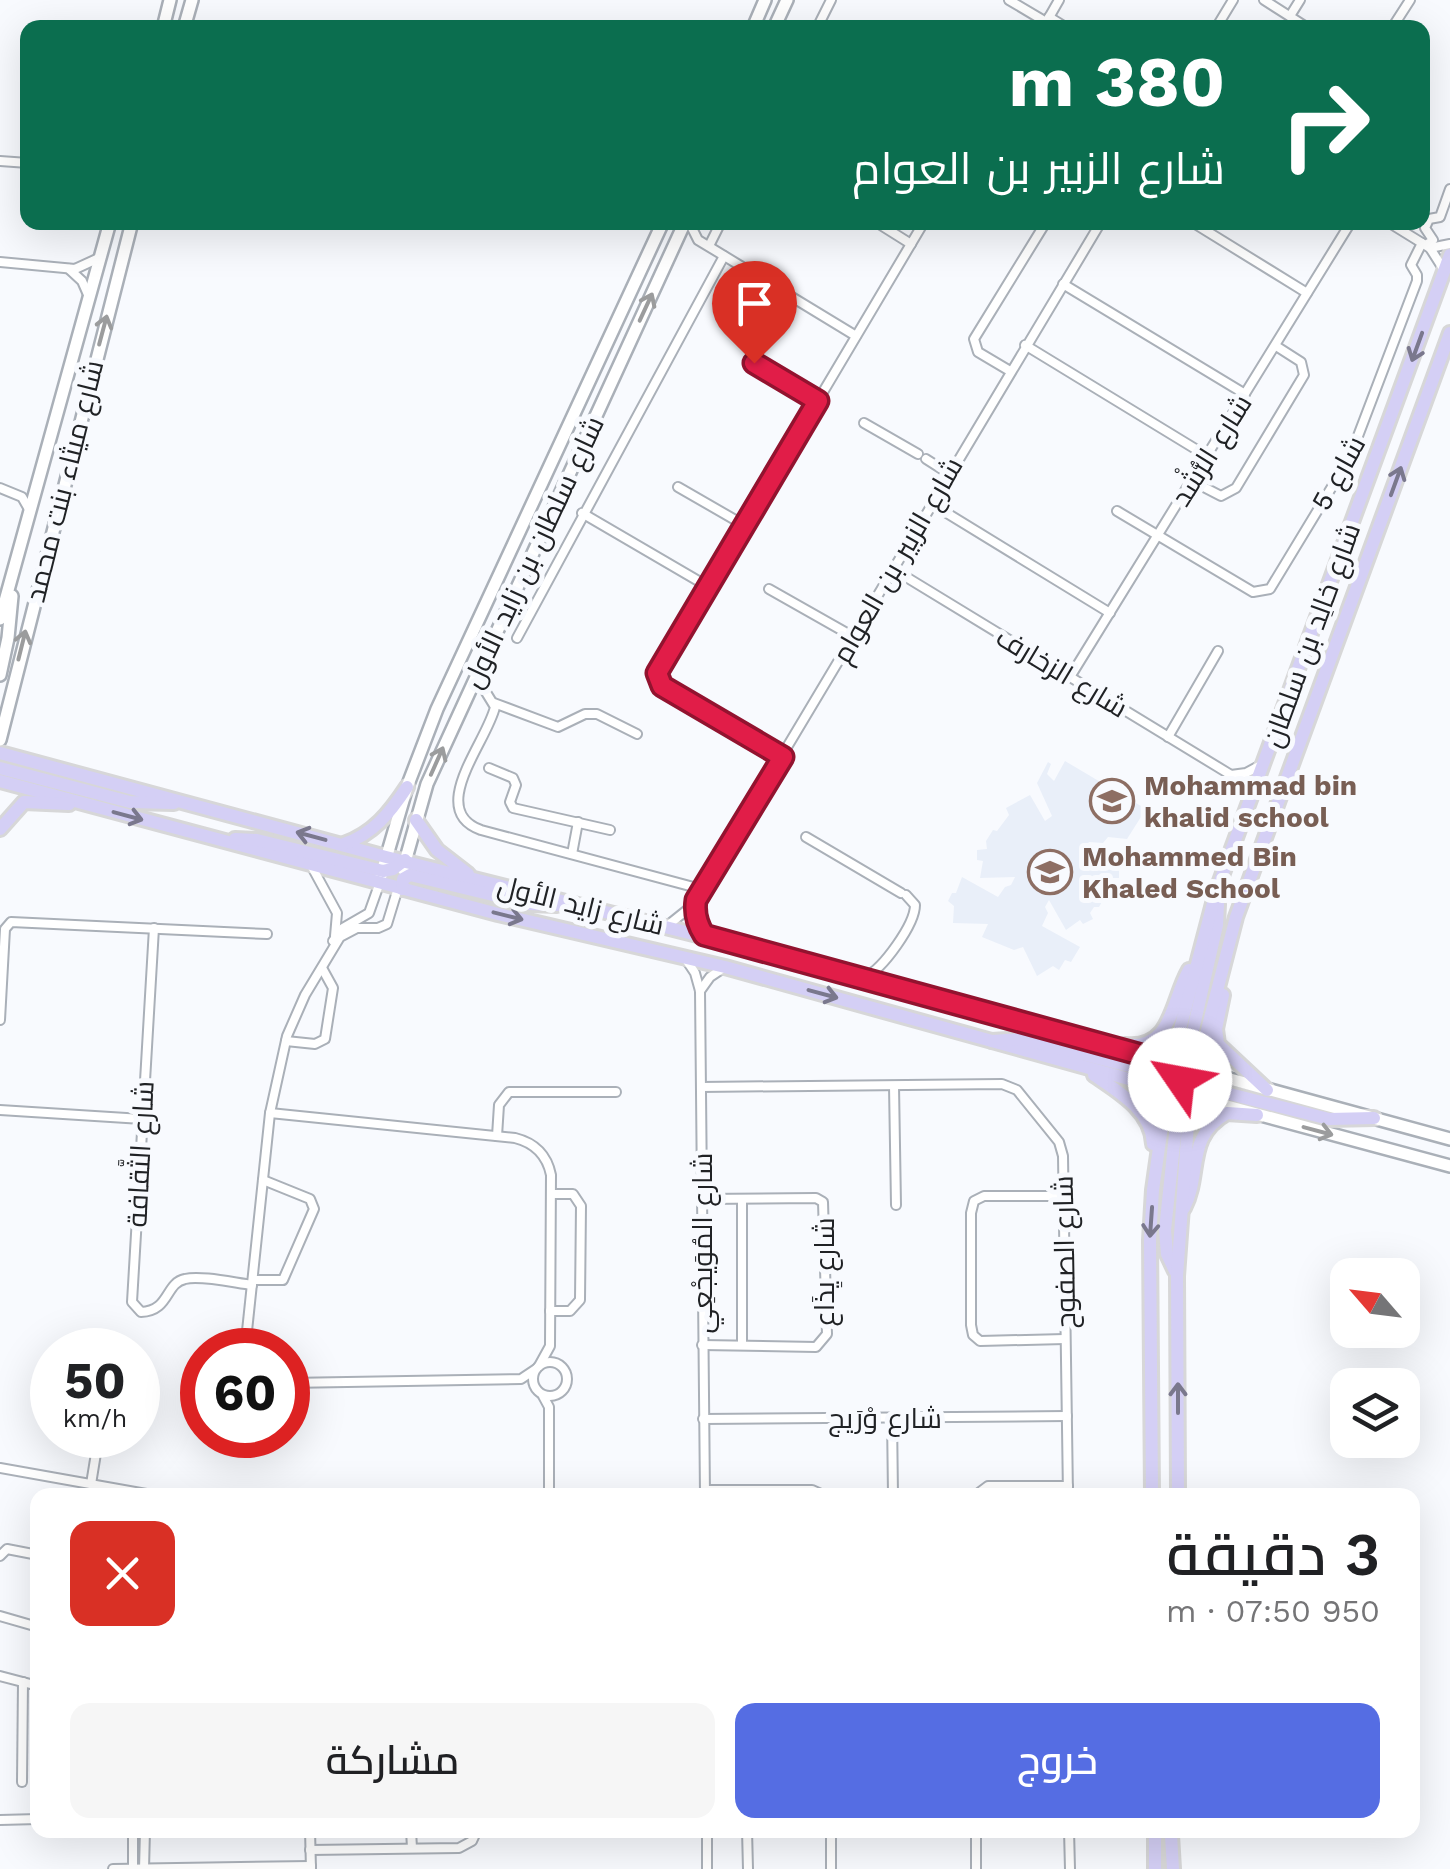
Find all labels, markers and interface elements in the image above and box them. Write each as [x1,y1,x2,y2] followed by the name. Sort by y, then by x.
[1009,41,1225,123] text: 380 m
[1260,60,1390,190] icon: right
[852,142,1225,195] text: شارع الزبير بن العوام
[712,261,797,364] pin
[727,276,782,331] icon: arrive
[638,292,656,323] one-way arrow
[95,315,114,346] one-way arrow
[1406,331,1424,362] one-way arrow
[18,357,112,606] street label: شارع ميثاء بنت محمد
[1161,386,1260,513] street label: شارع الرُّشْد
[456,411,613,694] street label: شارع سلطان بن زايد الأول
[1305,430,1374,517] street label: شارع 5
[825,452,972,670] street label: شارع الزبير بن العوام
[1388,466,1406,497] one-way arrow
[1256,519,1369,752] street label: شارع خالِد بن سلطان
[989,620,1133,726] street label: شارع الزخارف
[14,629,32,661] one-way arrow
[429,746,447,777] one-way arrow
[1144,769,1357,834] place label: Mohammad bin khalid school
[1089,778,1135,824] school or university icon: Mohammad bin khalid school
[112,807,143,826] one-way arrow
[295,825,327,844] one-way arrow
[1082,840,1297,905] place label: Mohammed Bin Khaled School
[1027,849,1073,895] school or university icon: Mohammed Bin Khaled School
[494,869,667,944] street label: شارع زايد الأول
[491,908,523,926] one-way arrow
[807,985,838,1004] one-way arrow
[1128,1028,1232,1132] position arrow
[115,1080,163,1228] street label: شارع الثَّقافة
[1302,1123,1333,1142] one-way arrow
[686,1152,724,1334] street label: شارع المُوَيجْعِي
[1047,1175,1084,1329] street label: شارع الصفوح
[1141,1205,1160,1237] one-way arrow
[808,1217,843,1327] street label: شارع يِذَاع
[1330,1258,1420,1348] north arrow
[1330,1258,1420,1458] map controls
[180,1328,310,1458] speed limit sign: 60
[64,1351,126,1410] text: 50
[1330,1368,1420,1458] button: layers
[1168,1382,1188,1414] one-way arrow
[828,1402,942,1437] street label: شارع وْرَيج
[63,1404,127,1433] text: km/h
[1167,1519,1380,1590] text: 3 دقيقة
[70,1521,175,1626] button: close
[1166,1592,1380,1630] text: 950 m · 07:50
[70,1703,715,1818] button: مشاركة
[735,1703,1380,1818] button: خروج

